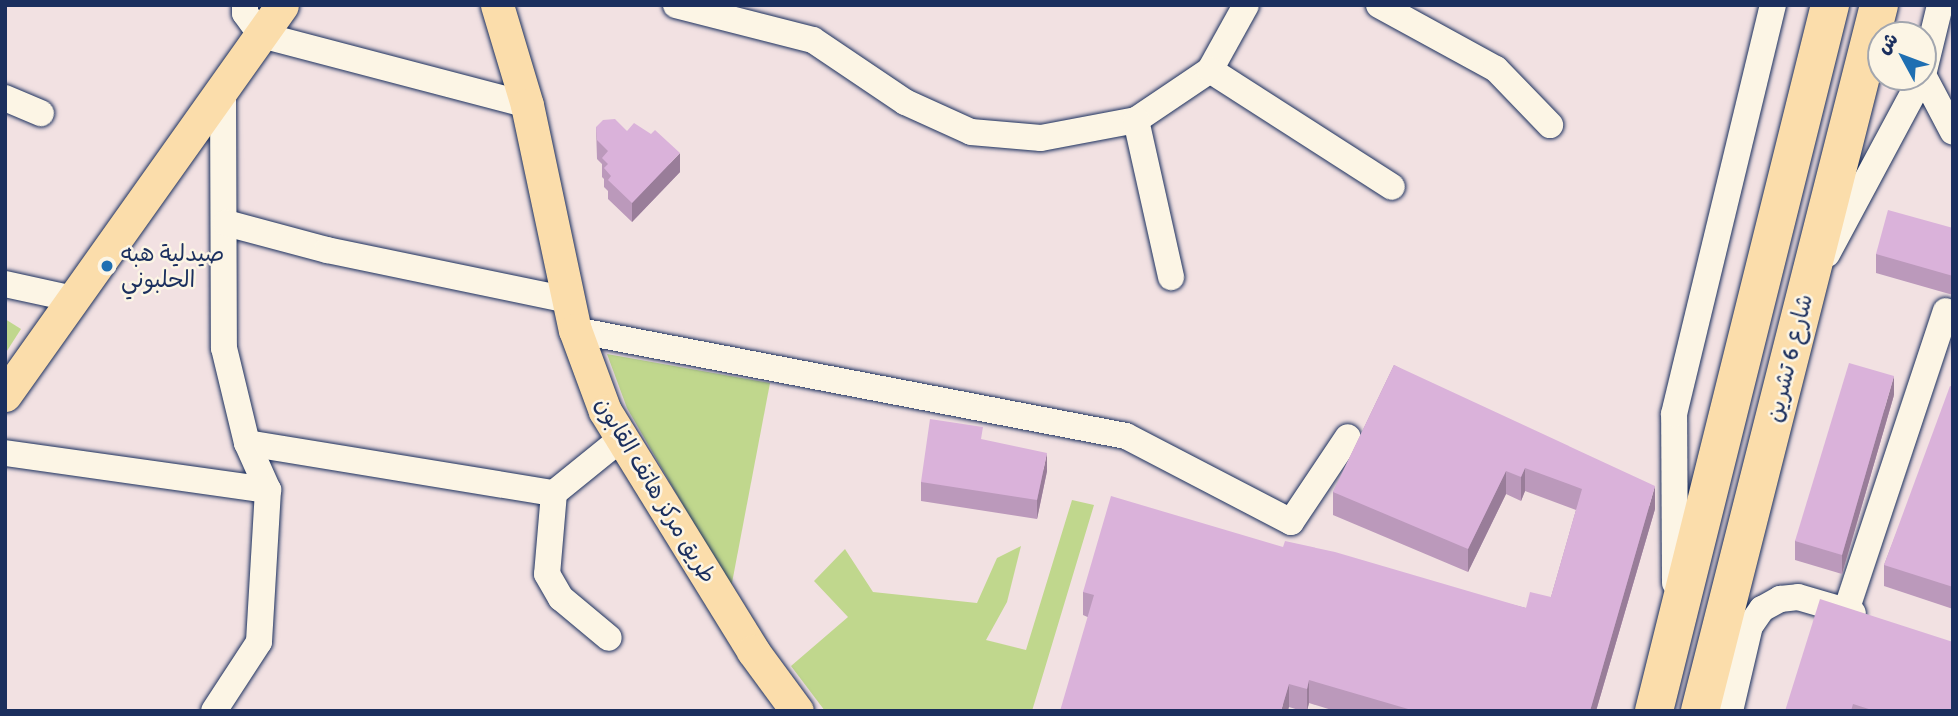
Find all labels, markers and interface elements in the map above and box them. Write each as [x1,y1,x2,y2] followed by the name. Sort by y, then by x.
[1867,21,1937,91] north arrow
[1872,28,1903,59] text: ش
[121,239,224,293] place label: صيدلية هبه الحلبوني
[99,258,115,274] marker: صيدلية هبه الحلبوني
[1760,291,1818,425] street label: شارع 6 تشرين
[590,392,722,588] street label: طريق مركز هاتف القابون

